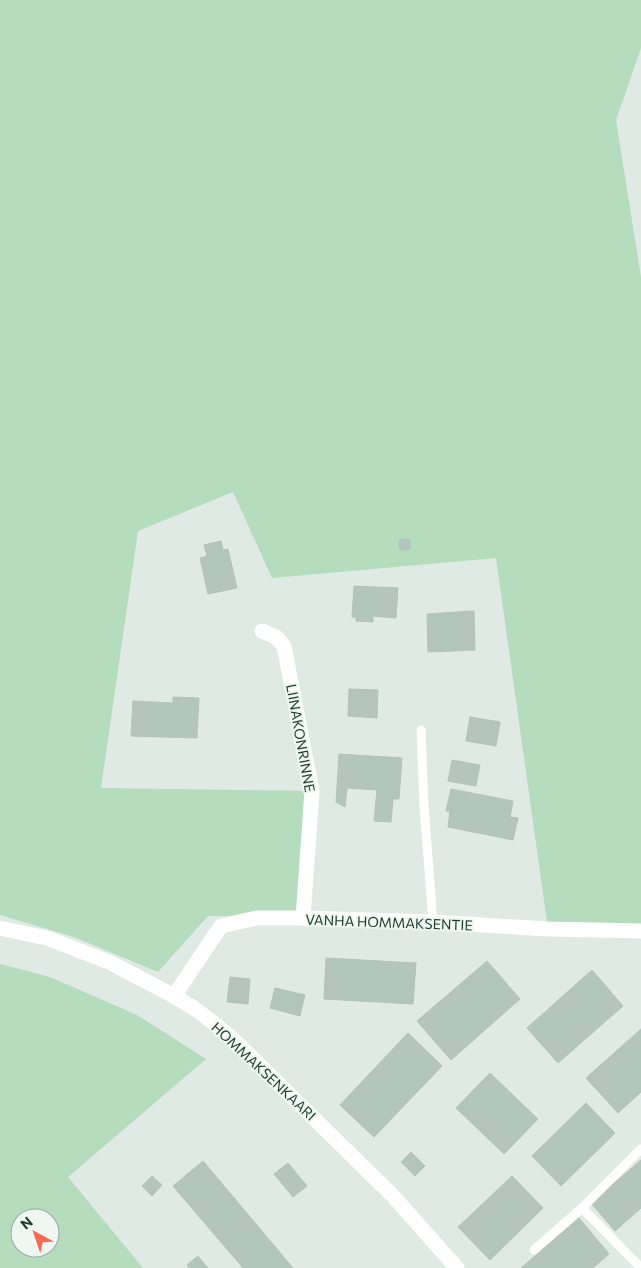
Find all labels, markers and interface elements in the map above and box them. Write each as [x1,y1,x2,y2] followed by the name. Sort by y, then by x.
[283,683,319,793] street label: LIINAKONRINNE
[305,911,473,933] street label: VANHA HOMMAKSENTIE
[208,1018,320,1124] street label: HOMMAKSENKAARI
[10,1208,60,1258] north arrow
[17,1213,36,1233] text: N

